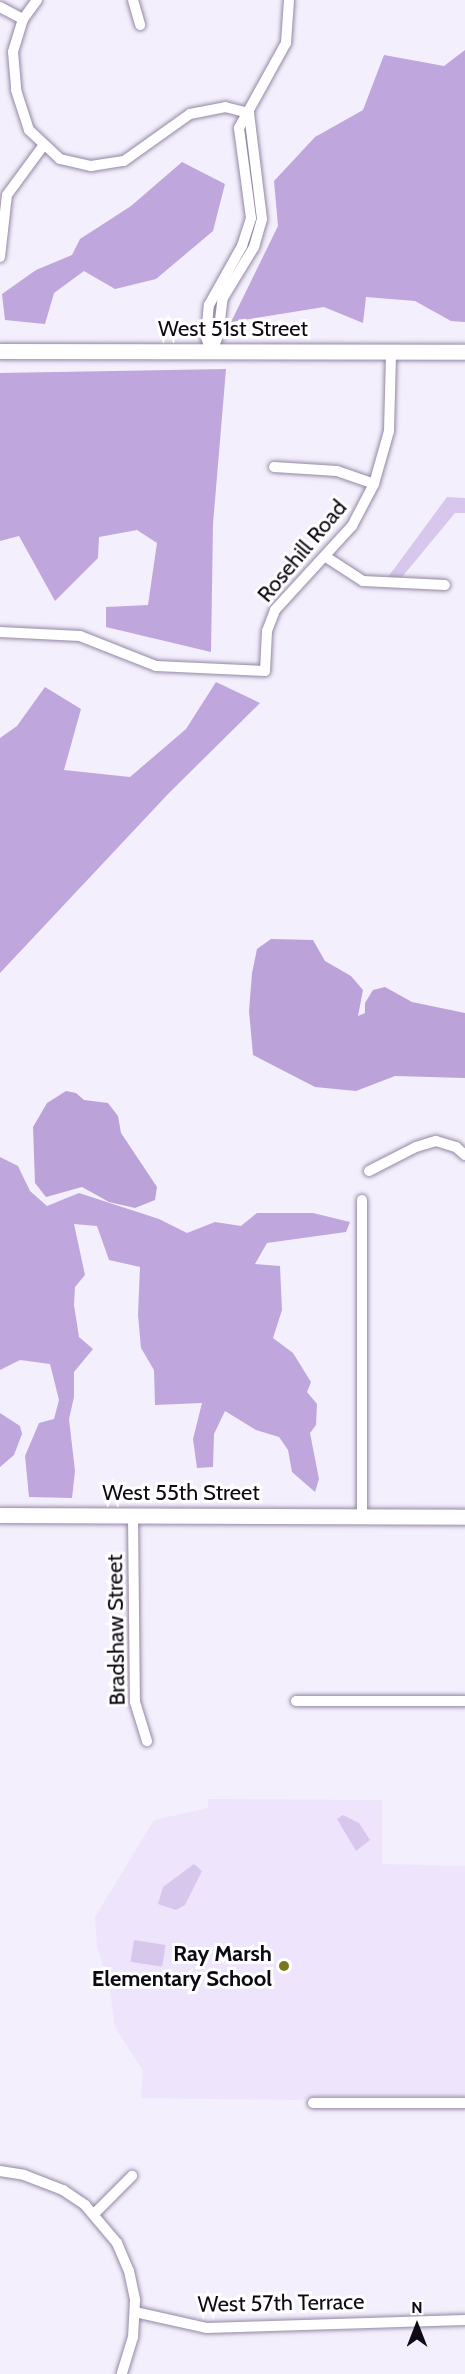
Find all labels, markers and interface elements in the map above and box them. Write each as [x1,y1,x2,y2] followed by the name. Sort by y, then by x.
[158,316,308,342] street label: West 51st Street
[252,495,352,607] street label: Rosehill Road
[102,1480,260,1506] street label: West 55th Street
[101,1554,131,1706] street label: Bradshaw Street
[92,1940,272,1992] place label: Ray Marsh Elementary School
[277,1959,291,1973] marker: Ray Marsh Elementary School
[197,2288,365,2318] street label: West 57th Terrace
[387,2296,447,2356] north arrow
[411,2298,423,2317] text: N

